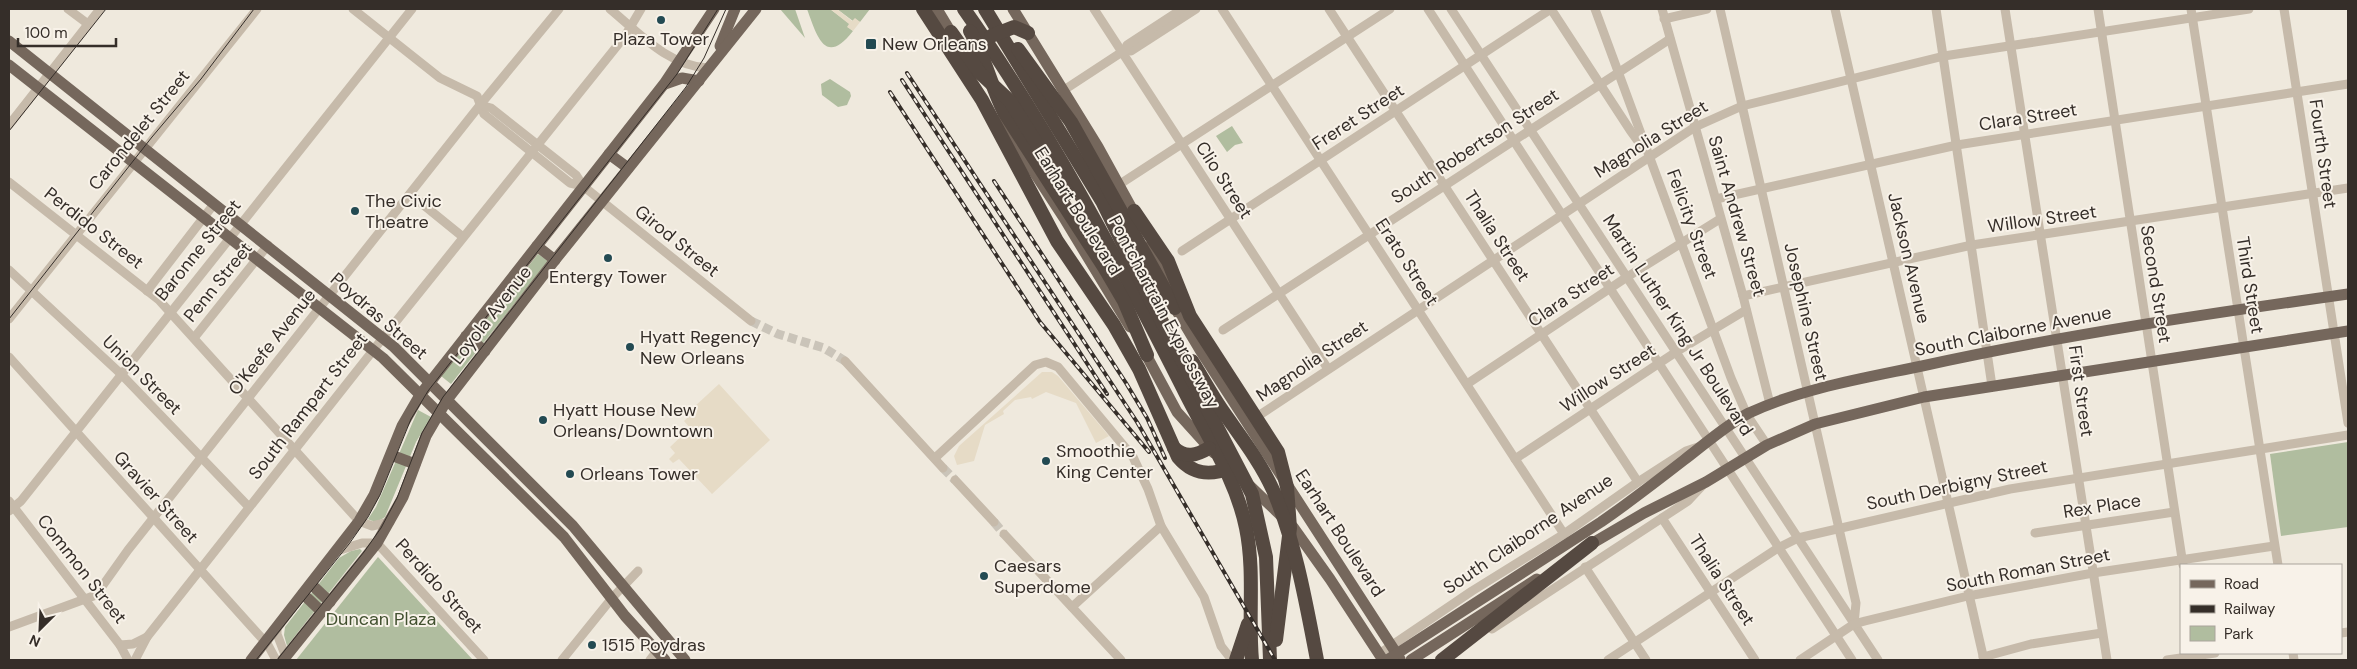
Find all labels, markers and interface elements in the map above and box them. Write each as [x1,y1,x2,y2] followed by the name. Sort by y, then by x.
[655,14,667,26] marker: Plaza Tower
[18,15,115,47] scale bar
[25,23,68,43] text: 100 m
[613,27,709,51] place label: Plaza Tower
[882,32,987,56] place label: New Orleans
[864,37,878,51] marker: New Orleans
[83,65,195,195] street label: Carondelet Street
[1307,78,1409,156] street label: Freret Street
[1386,83,1564,209] street label: South Robertson Street
[1590,94,1712,184] street label: Magnolia Street
[1977,97,2079,137] street label: Clara Street
[2303,98,2343,210] street label: Fourth Street
[1703,133,1771,299] street label: Saint Andrew Street
[1190,137,1258,223] street label: Clio Street
[1029,142,1127,280] street label: Earhart Boulevard
[1661,166,1723,282] street label: Felicity Street
[39,182,149,274] street label: Perdido Street
[1459,186,1535,286] street label: Thalia Street
[365,189,442,234] place label: The Civic Theatre
[1882,190,1936,326] street label: Jackson Avenue
[150,194,246,306] street label: Baronne Street
[1986,199,2098,239] street label: Willow Street
[630,200,724,282] street label: Girod Street
[349,205,361,217] marker: The Civic Theatre
[1597,210,1759,440] street label: Martin Luther King Jr Boulevard
[1103,211,1225,413] street label: Pontchartrain Expressway
[1370,214,1444,310] street label: Erato Street
[2135,223,2177,345] street label: Second Street
[2230,235,2270,335] street label: Third Street
[178,237,258,327] street label: Penn Street
[1778,240,1834,384] street label: Josephine Street
[602,252,614,264] marker: Entergy Tower
[1523,257,1619,333] street label: Clara Street
[445,261,537,369] street label: Loyola Avenue
[549,265,667,289] place label: Entergy Tower
[325,267,433,365] street label: Poydras Street
[223,284,321,400] street label: O'Keefe Avenue
[1913,300,2113,362] street label: South Claiborne Avenue
[1251,315,1373,407] street label: Magnolia Street
[640,325,761,370] place label: Hyatt Regency New Orleans
[243,328,373,484] street label: South Rampart Street
[97,330,187,420] street label: Union Street
[1555,338,1661,418] street label: Willow Street
[624,341,636,353] marker: Hyatt Regency New Orleans
[2063,344,2099,438] street label: First Street
[553,398,713,443] place label: Hyatt House New Orleans/Downtown
[537,414,549,426] marker: Hyatt House New Orleans/Downtown
[1056,439,1153,484] place label: Smoothie King Center
[108,446,204,548] street label: Gravier Street
[1864,454,2050,516] street label: South Derbigny Street
[1040,455,1052,467] marker: Smoothie King Center
[580,462,698,486] place label: Orleans Tower
[1290,465,1390,601] street label: Earhart Boulevard
[564,468,576,480] marker: Orleans Tower
[1438,468,1618,600] street label: South Claiborne Avenue
[2061,488,2143,524] street label: Rex Place
[32,509,132,629] street label: Common Street
[1684,530,1760,630] street label: Thalia Street
[390,533,488,639] street label: Perdido Street
[1944,542,2112,598] street label: South Roman Street
[994,554,1091,599] place label: Caesars Superdome
[2180,564,2342,654] legend
[978,570,990,582] marker: Caesars Superdome
[2224,574,2259,594] text: Road
[2224,599,2276,619] text: Railway
[15,604,65,654] north arrow
[326,607,436,631] park label: Duncan Plaza
[2224,624,2254,644] text: Park
[26,631,43,651] text: N
[602,633,706,657] place label: 1515 Poydras
[586,639,598,651] marker: 1515 Poydras

